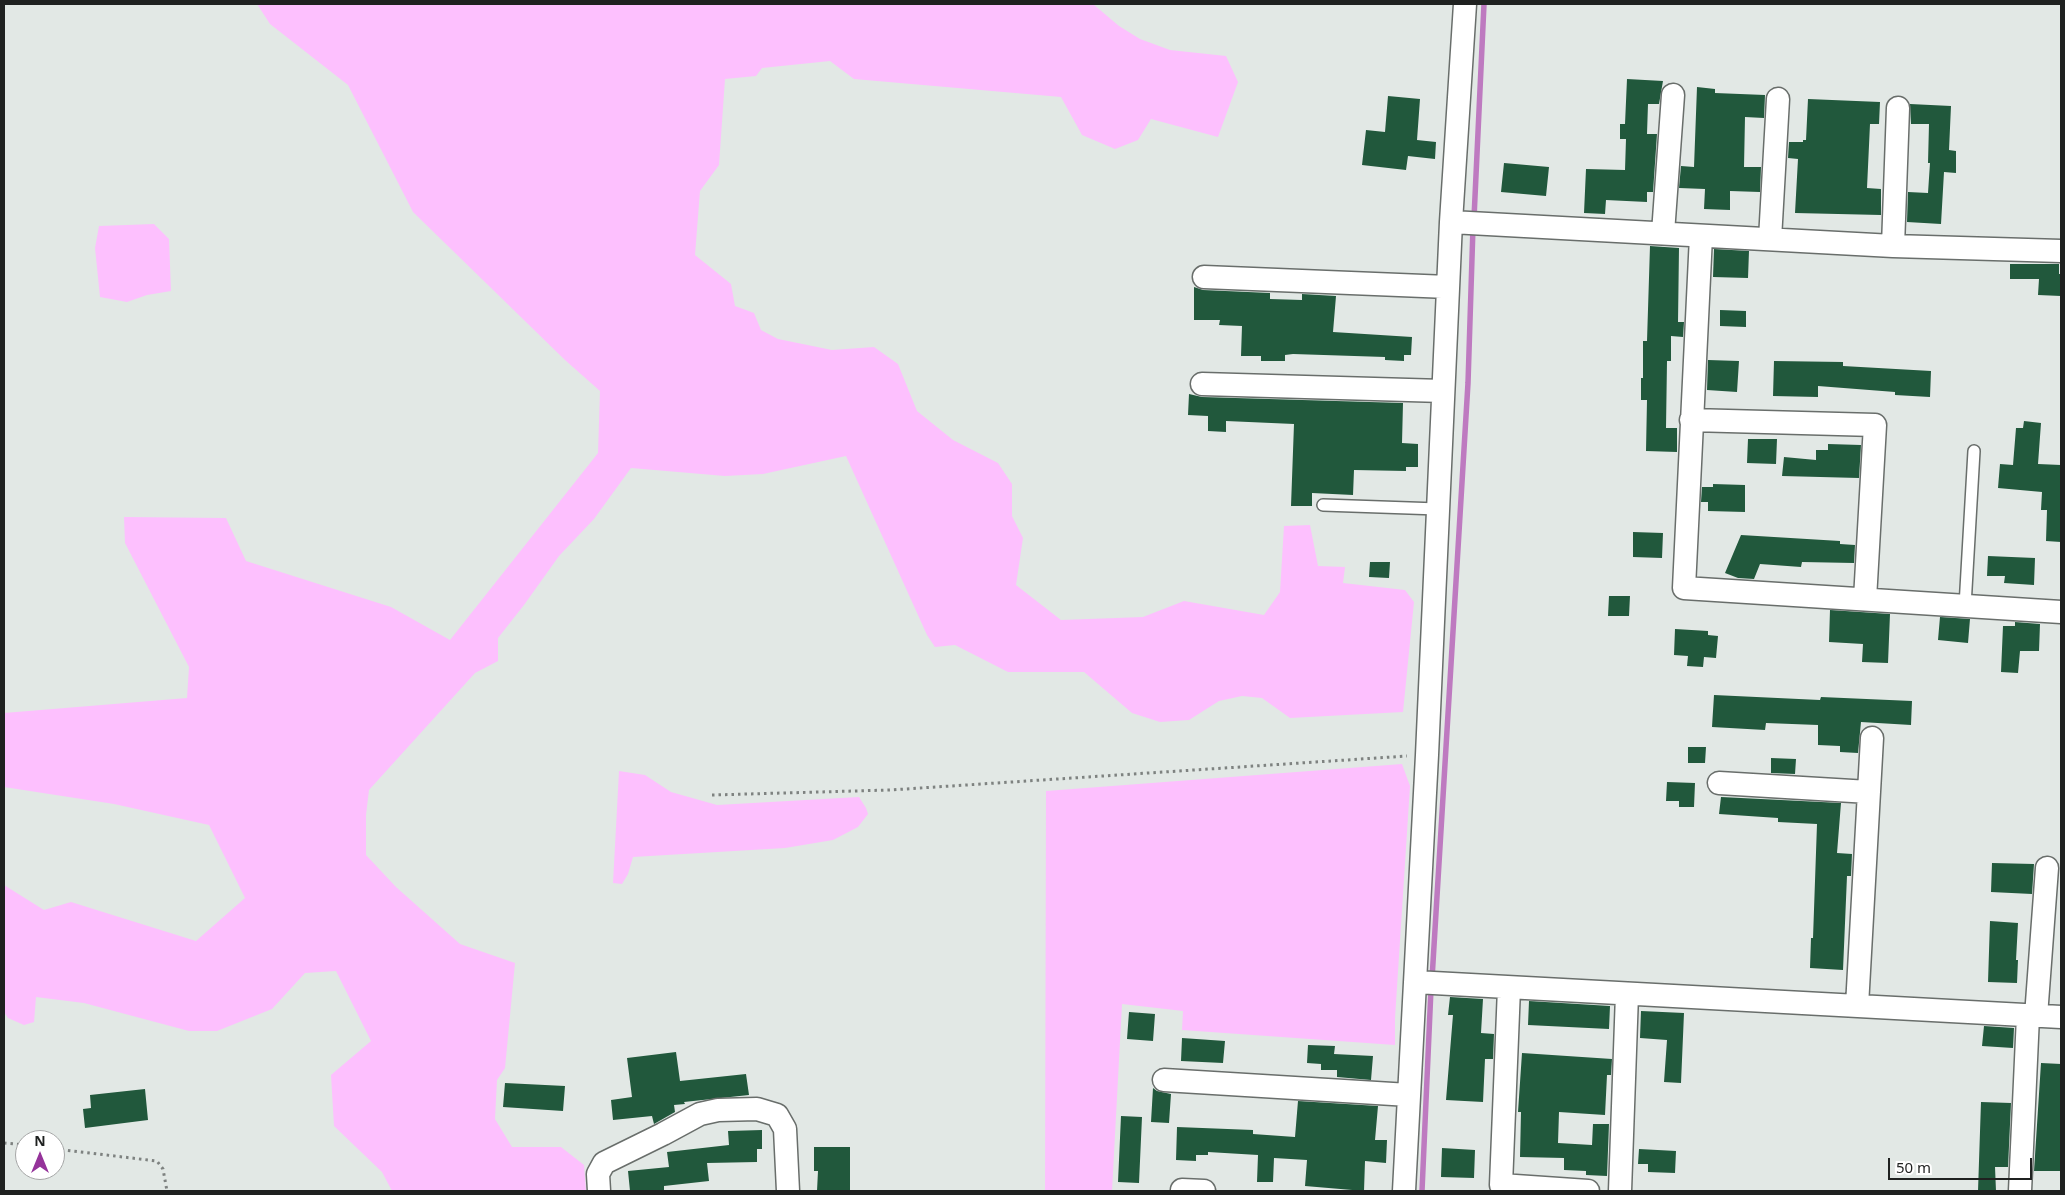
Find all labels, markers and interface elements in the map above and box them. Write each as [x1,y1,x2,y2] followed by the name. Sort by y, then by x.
[15,1130,65,1180] north arrow
[34,1131,46,1150] text: N
[1890,1148,2034,1180] scale bar
[1896,1157,1931,1177] text: 50 m

